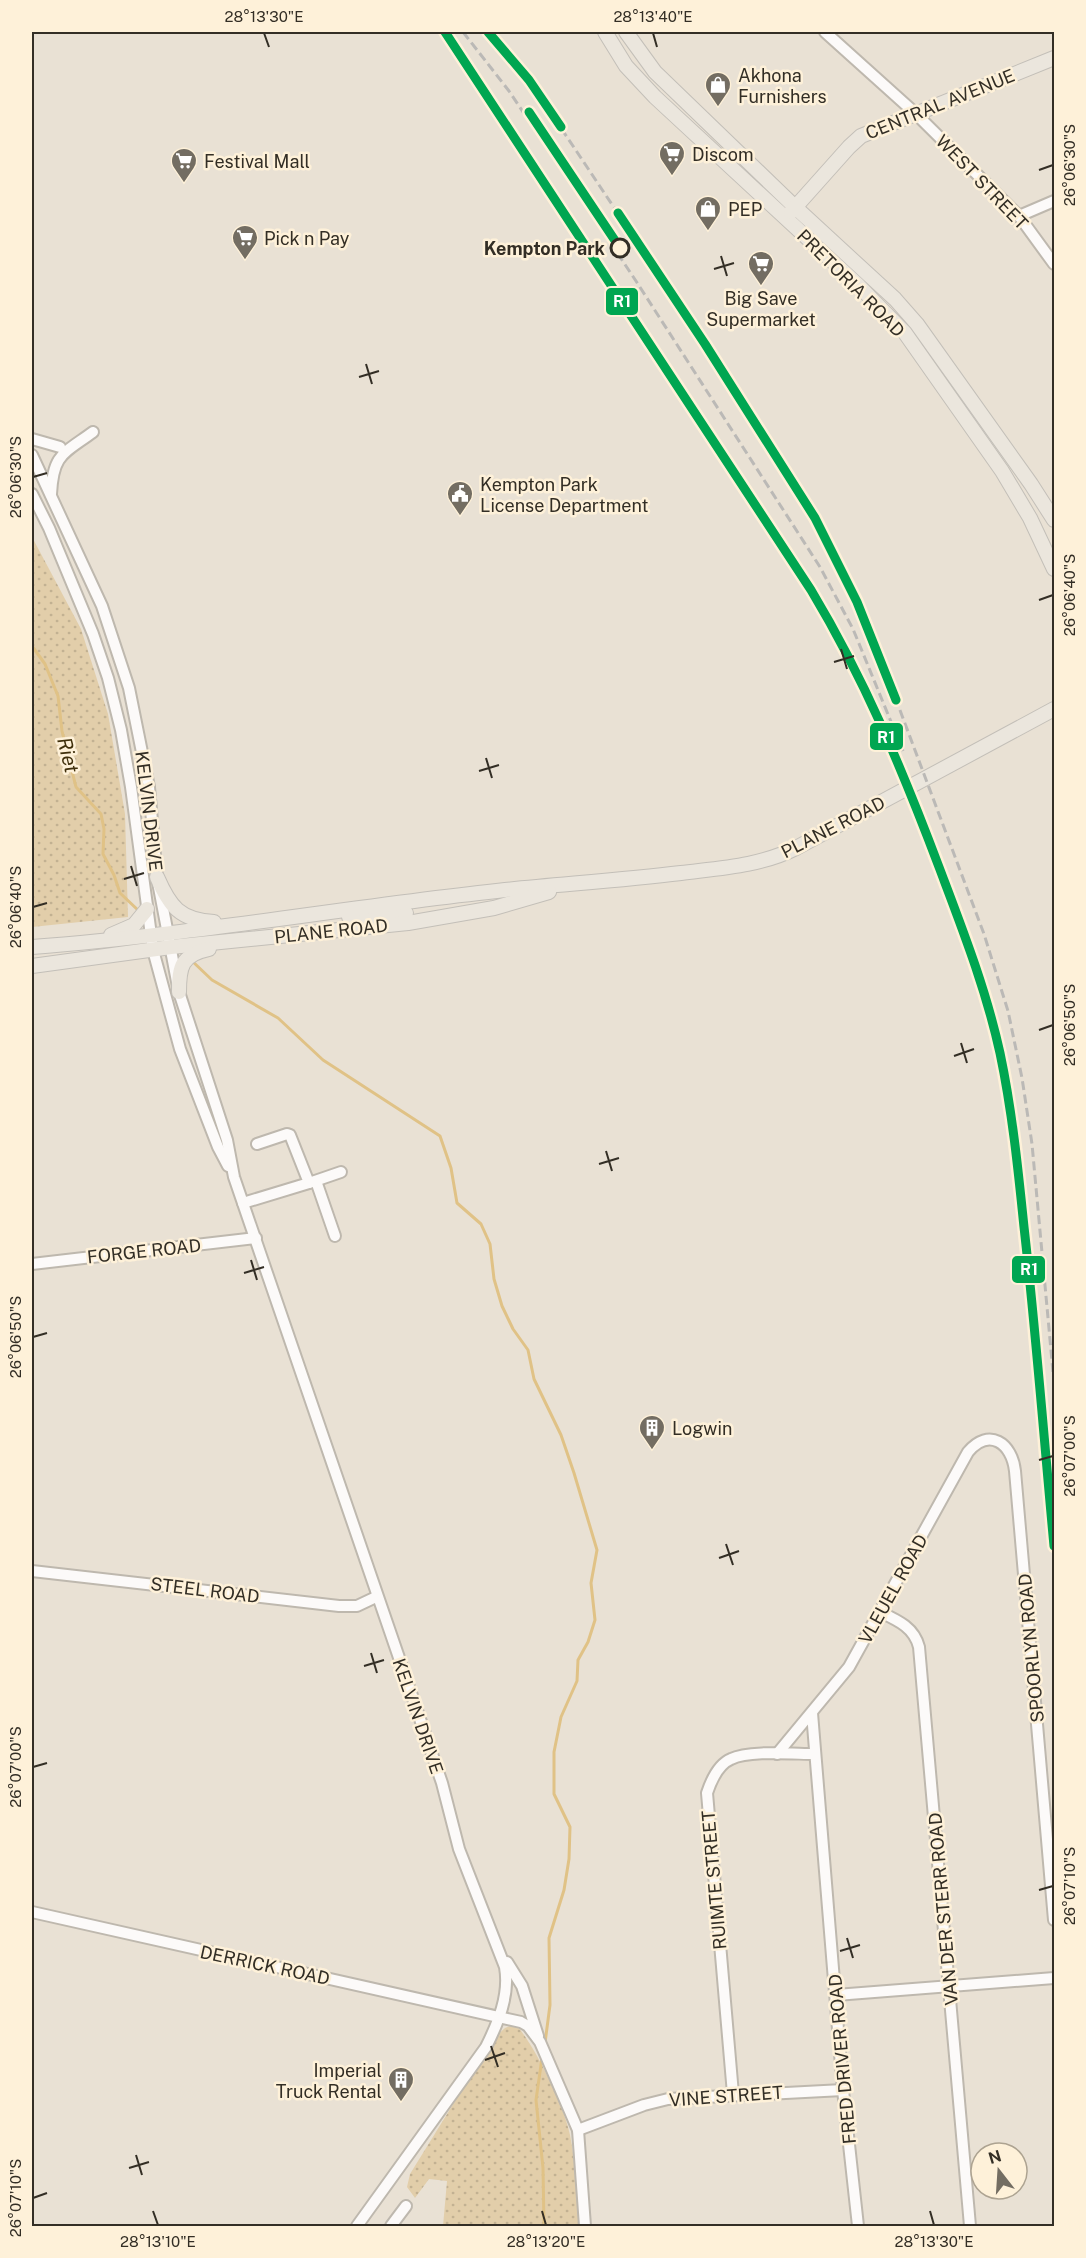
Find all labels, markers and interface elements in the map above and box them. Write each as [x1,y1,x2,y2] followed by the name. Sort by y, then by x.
[224,8,304,25] text: 28°13'30"E
[613,8,693,25] text: 28°13'40"E
[862,64,1018,144] street label: CENTRAL AVENUE
[738,65,827,107] place label: Akhona Furnishers
[703,70,733,108] shop icon: Akhona Furnishers
[1061,124,1078,206] text: 26°06'30"S
[932,130,1033,234] street label: WEST STREET
[657,139,687,177] supermarket icon: Discom
[692,144,754,165] place label: Discom
[169,146,199,184] supermarket icon: Festival Mall
[204,151,310,172] place label: Festival Mall
[693,194,723,232] shop icon: PEP
[728,199,762,220] place label: PEP
[230,223,260,261] supermarket icon: Pick n Pay
[793,225,909,341] street label: PRETORIA ROAD
[264,228,350,249] place label: Pick n Pay
[484,238,606,259] place label: Kempton Park
[610,238,630,258] marker: Kempton Park
[746,249,776,287] supermarket icon: Big Save Supermarket
[605,287,639,316] line badge: R1
[706,288,816,330] place label: Big Save Supermarket
[613,292,631,311] text: R1
[7,436,24,518] text: 26°06'30"S
[480,474,648,516] place label: Kempton Park License Department
[445,479,475,517] public building icon: Kempton Park License Department
[1061,554,1078,636] text: 26°06'40"S
[869,722,904,751] line badge: R1
[877,728,895,747] text: R1
[52,735,84,776] water label: Riet
[131,750,167,872] street label: KELVIN DRIVE
[778,792,888,862] street label: PLANE ROAD
[7,866,24,948] text: 26°06'40"S
[273,915,389,947] street label: PLANE ROAD
[1061,984,1078,1066] text: 26°06'50"S
[86,1235,202,1267] street label: FORGE ROAD
[1011,1255,1046,1284] line badge: R1
[1020,1260,1038,1279] text: R1
[7,1296,24,1378] text: 26°06'50"S
[637,1413,667,1451] building icon: Logwin
[1061,1415,1078,1497] text: 26°07'00"S
[672,1418,732,1439] place label: Logwin
[854,1530,932,1648] street label: VLEUEL ROAD
[149,1573,261,1607] street label: STEEL ROAD
[1014,1573,1048,1723] street label: SPOORLYN ROAD
[388,1655,448,1777] street label: KELVIN DRIVE
[7,1726,24,1808] text: 26°07'00"S
[697,1809,731,1951] street label: RUIMTE STREET
[924,1812,962,2006] street label: VAN DER STERR ROAD
[1061,1847,1078,1925] text: 26°07'10"S
[198,1941,332,1989] street label: DERRICK ROAD
[824,1973,860,2145] street label: FRED DRIVER ROAD
[276,2060,382,2102] place label: Imperial Truck Rental
[386,2065,416,2103] building icon: Imperial Truck Rental
[668,2082,784,2110] street label: VINE STREET
[969,2141,1029,2201] north arrow
[986,2146,1004,2168] text: N
[7,2159,24,2237] text: 26°07'10"S
[120,2233,196,2250] text: 28°13'10"E
[507,2233,585,2250] text: 28°13'20"E
[894,2233,974,2250] text: 28°13'30"E

